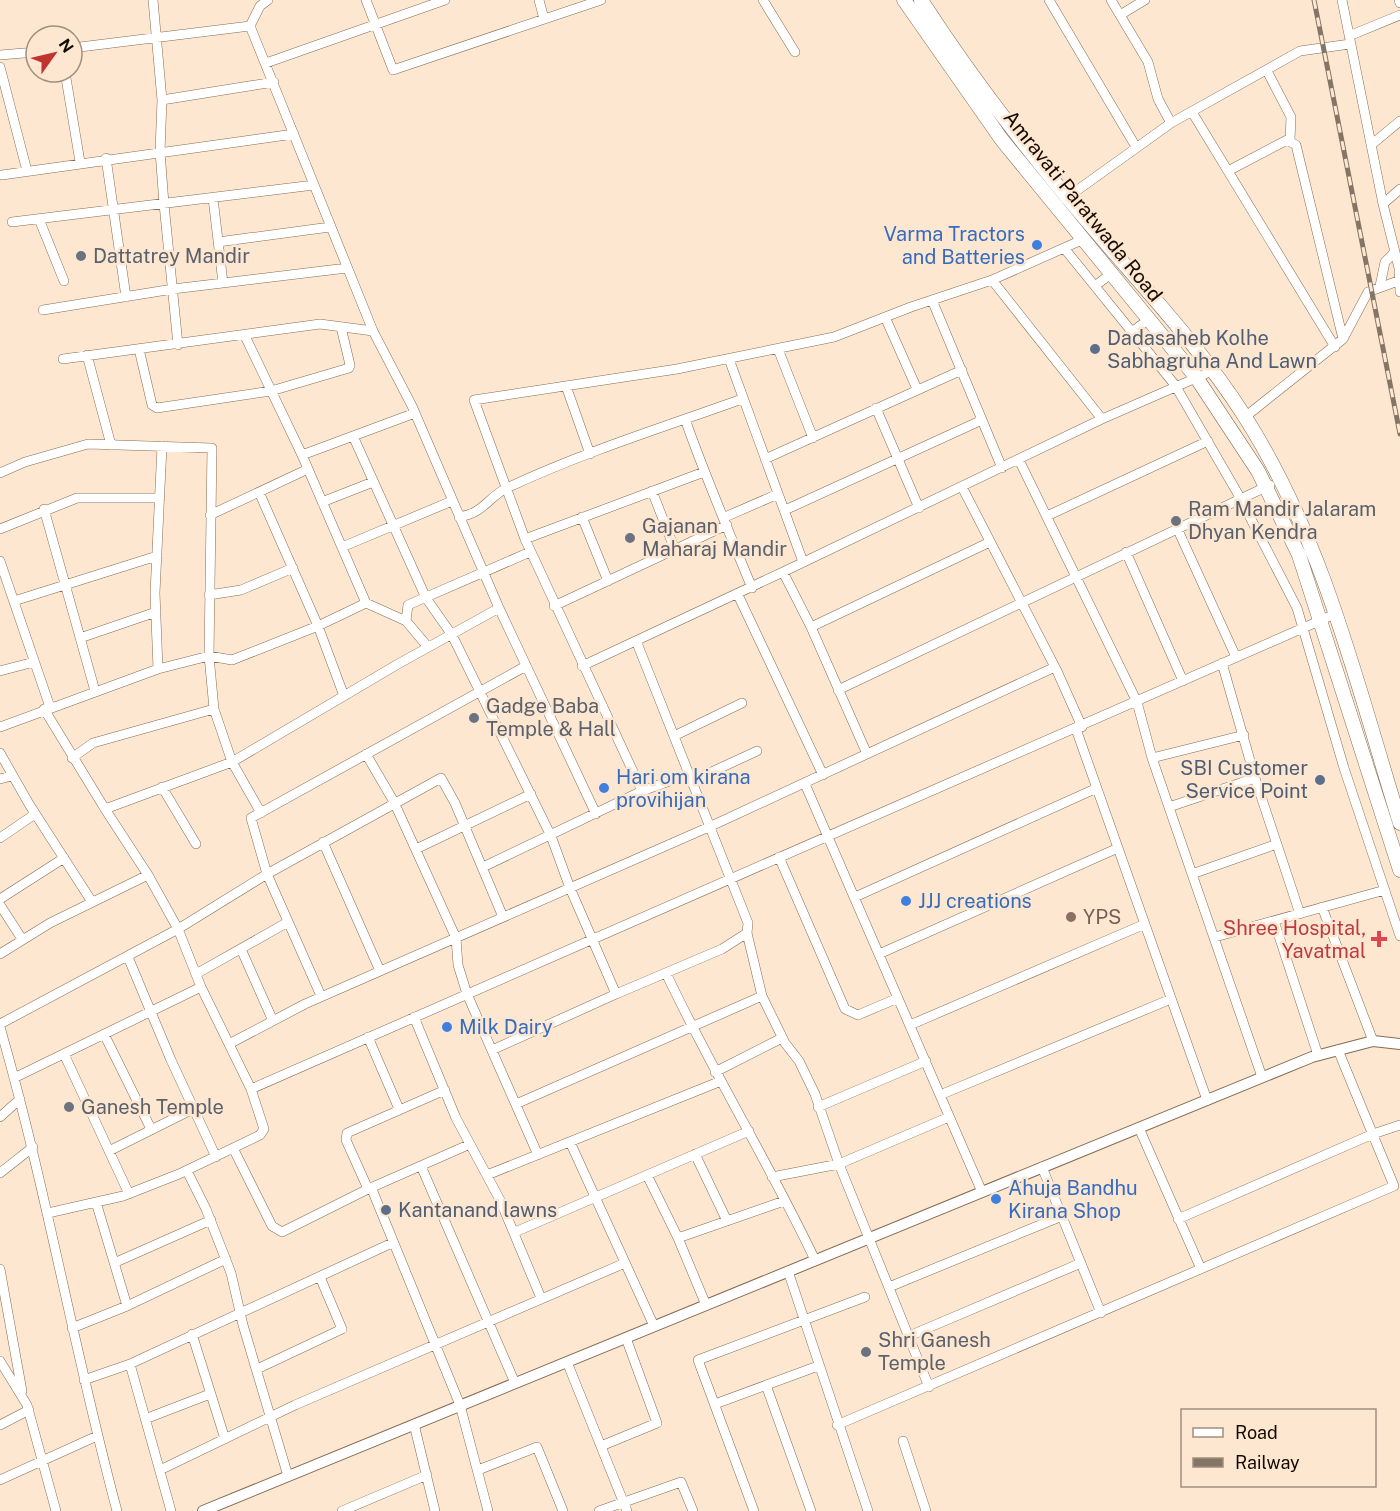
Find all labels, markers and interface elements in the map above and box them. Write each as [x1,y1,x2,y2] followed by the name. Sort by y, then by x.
[24,24,84,84] north arrow
[55,35,77,56] text: N
[999,106,1167,306] street label: Amravati Paratwada Road
[884,222,1025,269] place label: Varma Tractors and Batteries
[1030,238,1044,252] marker: Varma Tractors and Batteries
[93,244,250,268] place label: Dattatrey Mandir
[74,249,88,263] marker: Dattatrey Mandir
[1107,326,1317,373] place label: Dadasaheb Kolhe Sabhagruha And Lawn
[1088,342,1102,356] marker: Dadasaheb Kolhe Sabhagruha And Lawn
[1188,497,1376,544] place label: Ram Mandir Jalaram Dhyan Kendra
[642,514,787,561] place label: Gajanan Maharaj Mandir
[1169,514,1183,528] marker: Ram Mandir Jalaram Dhyan Kendra
[623,531,637,545] marker: Gajanan Maharaj Mandir
[486,694,616,741] place label: Gadge Baba Temple & Hall
[467,711,481,725] marker: Gadge Baba Temple & Hall
[1180,756,1308,803] place label: SBI Customer Service Point
[616,765,751,812] place label: Hari om kirana provihijan
[1313,773,1327,787] marker: SBI Customer Service Point
[597,781,611,795] marker: Hari om kirana provihijan
[918,889,1032,913] place label: JJJ creations
[899,894,913,908] marker: JJJ creations
[1083,905,1122,929] place label: YPS
[1064,910,1078,924] marker: YPS
[1223,916,1366,963] place label: Shree Hospital, Yavatmal
[1370,930,1388,948] marker: Shree Hospital, Yavatmal
[459,1015,553,1039] place label: Milk Dairy
[440,1020,454,1034] marker: Milk Dairy
[81,1095,224,1119] place label: Ganesh Temple
[62,1100,76,1114] marker: Ganesh Temple
[1008,1176,1138,1223] place label: Ahuja Bandhu Kirana Shop
[989,1192,1003,1206] marker: Ahuja Bandhu Kirana Shop
[398,1198,557,1222] place label: Kantanand lawns
[379,1203,393,1217] marker: Kantanand lawns
[878,1328,991,1375] place label: Shri Ganesh Temple
[859,1345,873,1359] marker: Shri Ganesh Temple
[1181,1409,1376,1487] legend
[1235,1422,1278,1443] text: Road
[1235,1452,1300,1473] text: Railway

